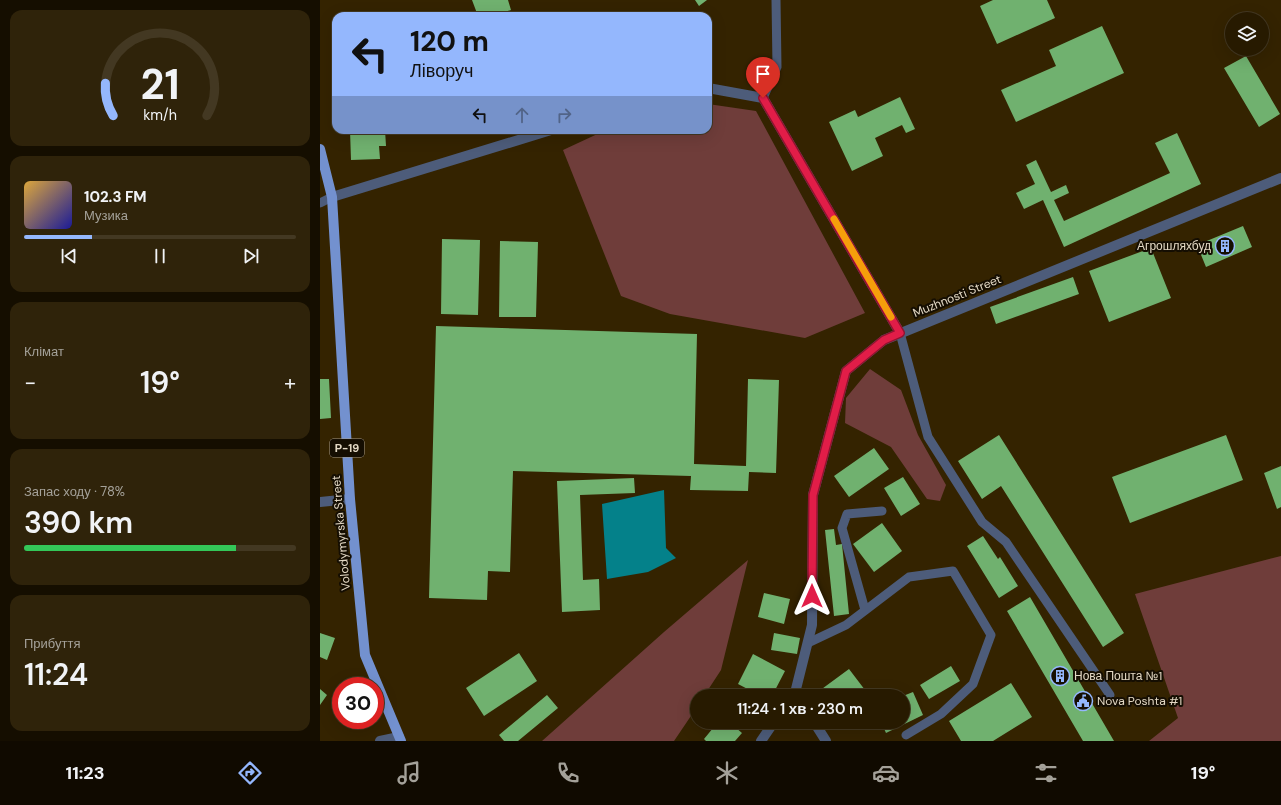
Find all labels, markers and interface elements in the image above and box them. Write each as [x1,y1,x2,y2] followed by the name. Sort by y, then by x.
[1225,12,1269,56] map controls
[1225,12,1269,56] button: layers
[410,23,489,60] text: 120 m
[344,28,396,80] icon: left
[746,57,780,98] pin
[140,58,180,112] text: 21
[410,59,473,83] text: Ліворуч
[752,63,774,85] icon: arrive
[469,104,491,126] icon: left
[511,104,533,126] icon: ahead
[553,104,575,126] icon: right
[143,106,177,124] text: km/h
[84,187,147,207] text: 102.3 FM
[84,207,128,224] text: Музика
[1214,235,1236,257] building icon: Агрошляхбуд
[1137,238,1211,254] place label: Агрошляхбуд
[58,245,80,267] icon: previous
[149,245,171,267] icon: pause
[240,245,262,267] icon: next
[910,271,1004,321] street label: Muzhnosti Street
[24,343,64,360] text: Клімат
[140,363,180,402] text: 19°
[24,368,36,397] text: −
[284,368,296,397] text: +
[330,439,364,457] road number: Р-19
[328,474,354,591] street label: Volodymyrska Street
[24,483,125,500] text: Запас ходу · 78%
[24,503,133,542] text: 390 km
[791,575,833,617] position arrow
[24,635,80,652] text: Прибуття
[24,655,88,694] text: 11:24
[1049,665,1071,687] building icon: Нова Пошта №1
[1074,668,1162,684] place label: Нова Пошта №1
[332,677,384,729] speed limit sign: 30
[1072,690,1094,712] public building icon: Nova Poshta #1
[1097,693,1182,709] place label: Nova Poshta #1
[737,699,863,719] text: 11:24 · 1 хв · 230 m
[236,759,264,787] icon: directions
[395,759,423,787] icon: music
[554,759,582,787] icon: phone
[713,759,741,787] icon: climate
[872,759,900,787] icon: car
[1032,759,1060,787] icon: filters
[66,761,105,785] text: 11:23
[1191,761,1215,785] text: 19°

